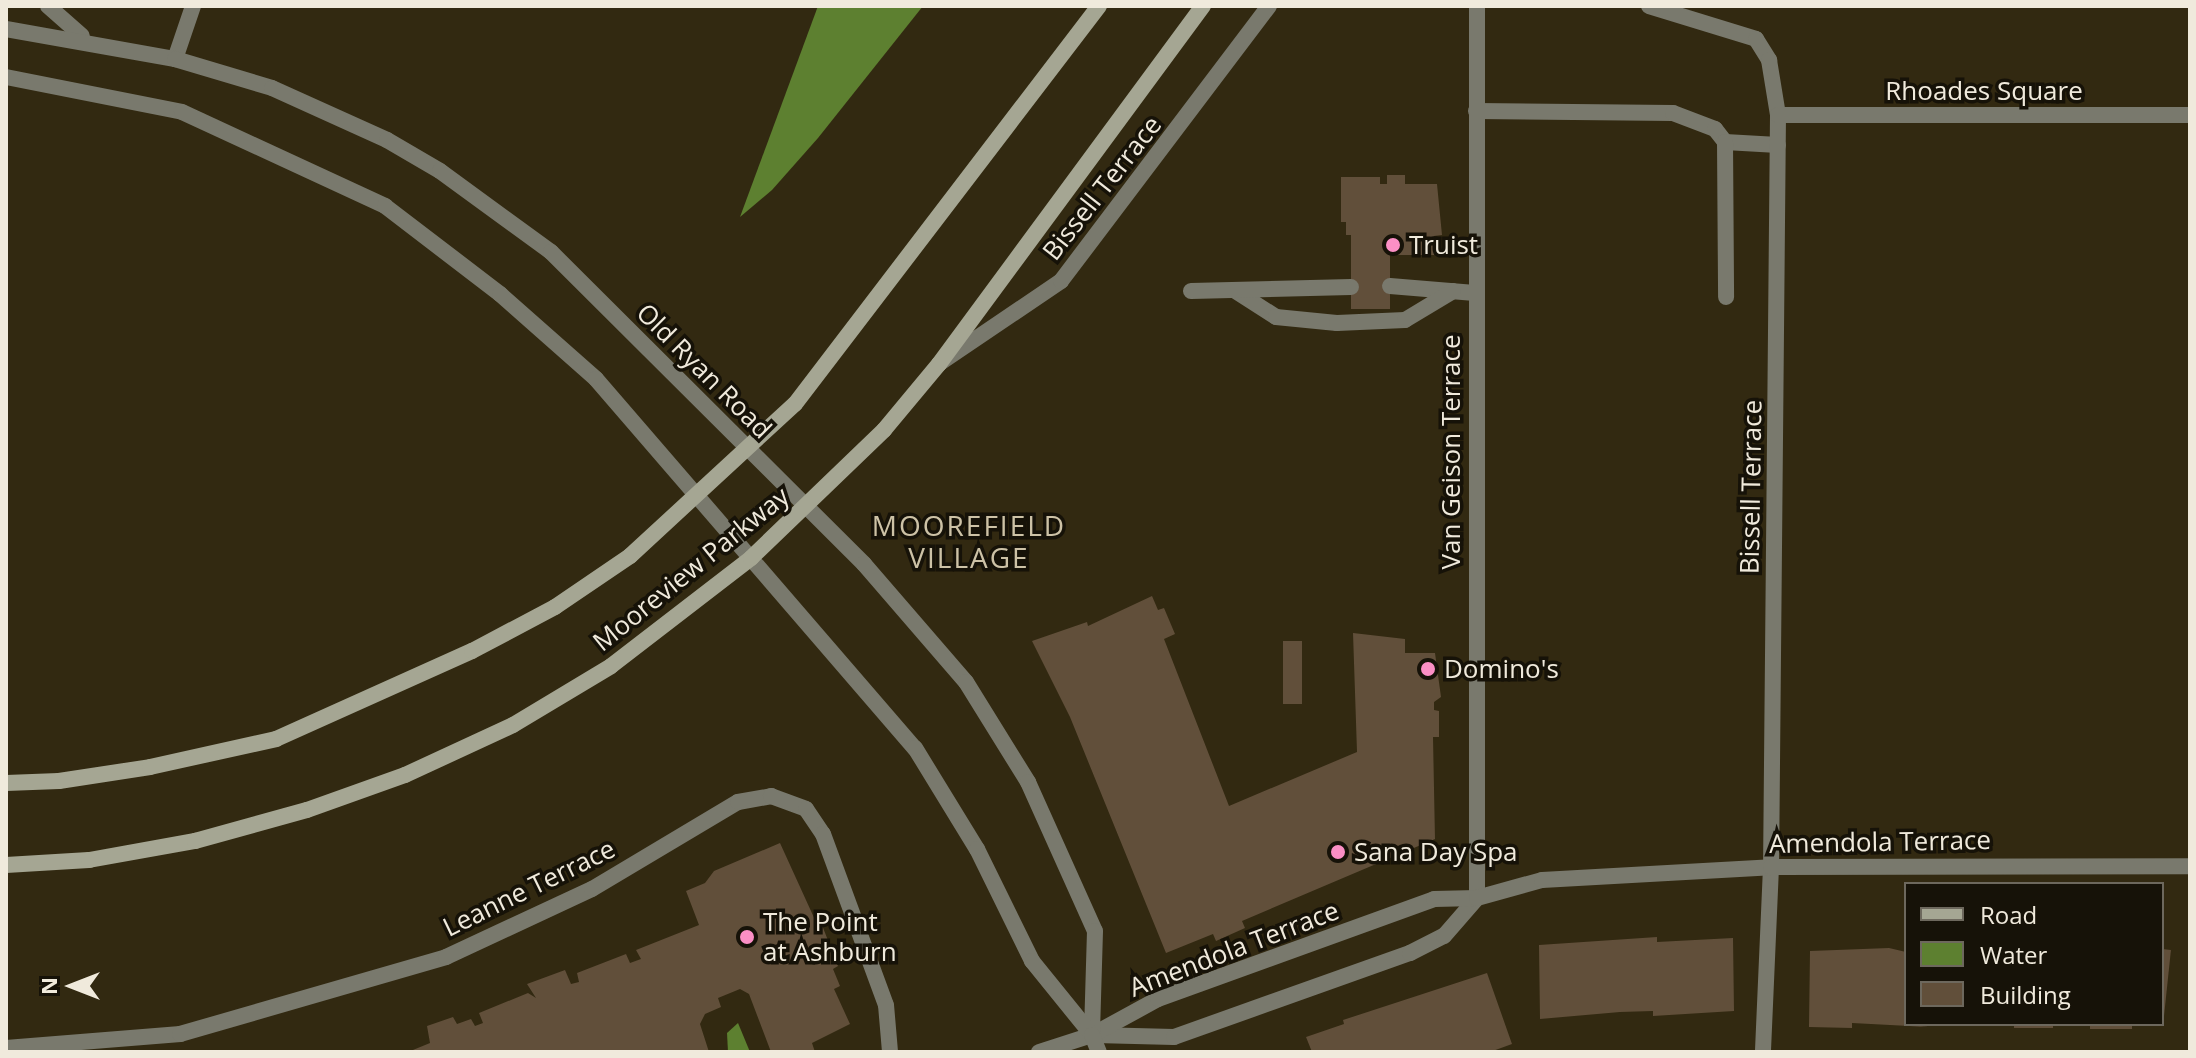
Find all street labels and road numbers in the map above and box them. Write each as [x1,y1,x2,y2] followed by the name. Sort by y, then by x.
[1885,75,2083,107] street label: Rhoades Square
[1036,110,1168,266] street label: Bissell Terrace
[630,297,778,445] street label: Old Ryan Road
[1435,334,1467,570] street label: Van Geison Terrace
[1734,400,1768,574] street label: Bissell Terrace
[587,480,795,658] street label: Mooreview Parkway
[1769,824,1991,860] street label: Amendola Terrace
[438,833,620,943] street label: Leanne Terrace
[1125,895,1343,1003] street label: Amendola Terrace

